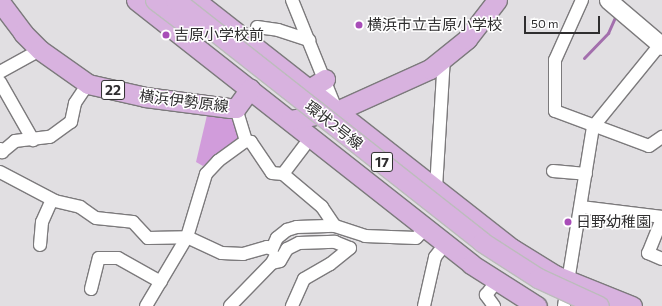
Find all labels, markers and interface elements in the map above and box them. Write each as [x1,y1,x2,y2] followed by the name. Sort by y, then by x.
[526,8,602,34] scale bar
[367,16,502,34] place label: 横浜市立吉原小学校
[531,16,559,30] text: 50 m
[354,20,364,30] marker: 横浜市立吉原小学校
[174,26,264,44] place label: 吉原小学校前
[161,30,171,40] marker: 吉原小学校前
[101,78,125,102] road number: 22
[138,87,230,115] street label: 横浜伊勢原線
[302,97,366,153] street label: 環状2号線
[370,150,394,174] road number: 17
[576,213,651,231] place label: 日野幼稚園
[563,217,573,227] marker: 日野幼稚園

